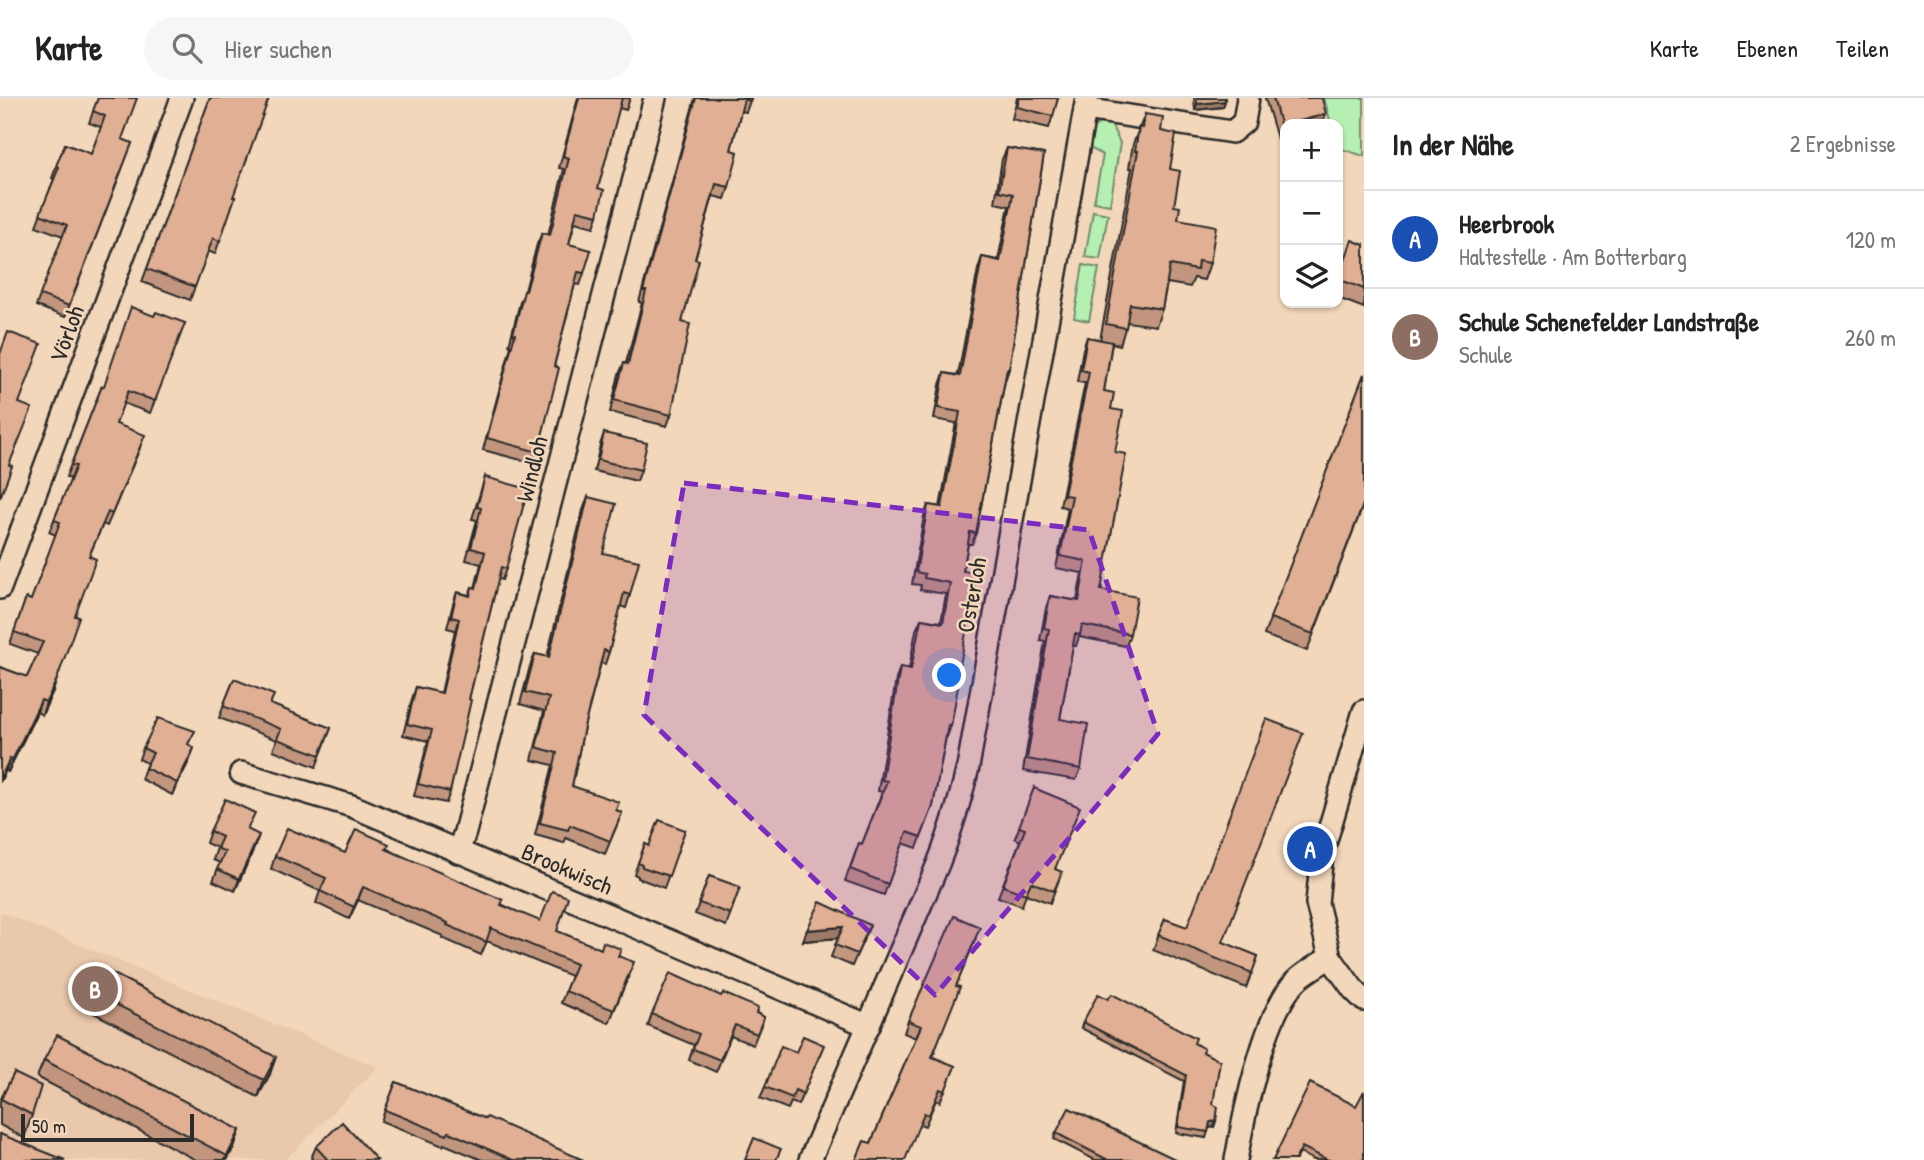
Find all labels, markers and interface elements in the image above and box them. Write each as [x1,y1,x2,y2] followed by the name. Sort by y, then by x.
[144,17,634,80] search box
[35,26,102,70] text: Karte
[168,29,206,67] icon: search
[224,31,332,66] text: Hier suchen
[1650,32,1699,64] text: Karte
[1737,32,1798,64] text: Ebenen
[1836,32,1889,64] text: Teilen
[1280,119,1343,308] map controls
[1280,119,1343,182] button: +
[1392,124,1514,164] text: In der Nähe
[1790,128,1896,159] text: 2 Ergebnisse
[1280,182,1343,245] button: −
[1459,206,1554,241] text: Heerbrook
[1409,224,1421,255] text: A
[1846,224,1896,255] text: 120 m
[1459,241,1687,272] text: Haltestelle · Am Botterbarg
[1280,245,1343,308] button: layers
[41,301,91,367] street label: Vörloh
[1459,304,1759,339] text: Schule Schenefelder Landstraße
[1409,322,1421,353] text: B
[1845,322,1896,353] text: 260 m
[1459,339,1513,370] text: Schule
[507,433,555,505] street label: Windloh
[949,555,993,635] street label: Osterloh
[932,658,966,692] your location
[1287,823,1333,875] pin: A
[517,835,618,902] street label: Brookwisch
[72,963,118,1015] pin: B
[21,1111,194,1143] scale bar
[32,1113,66,1139] text: 50 m

